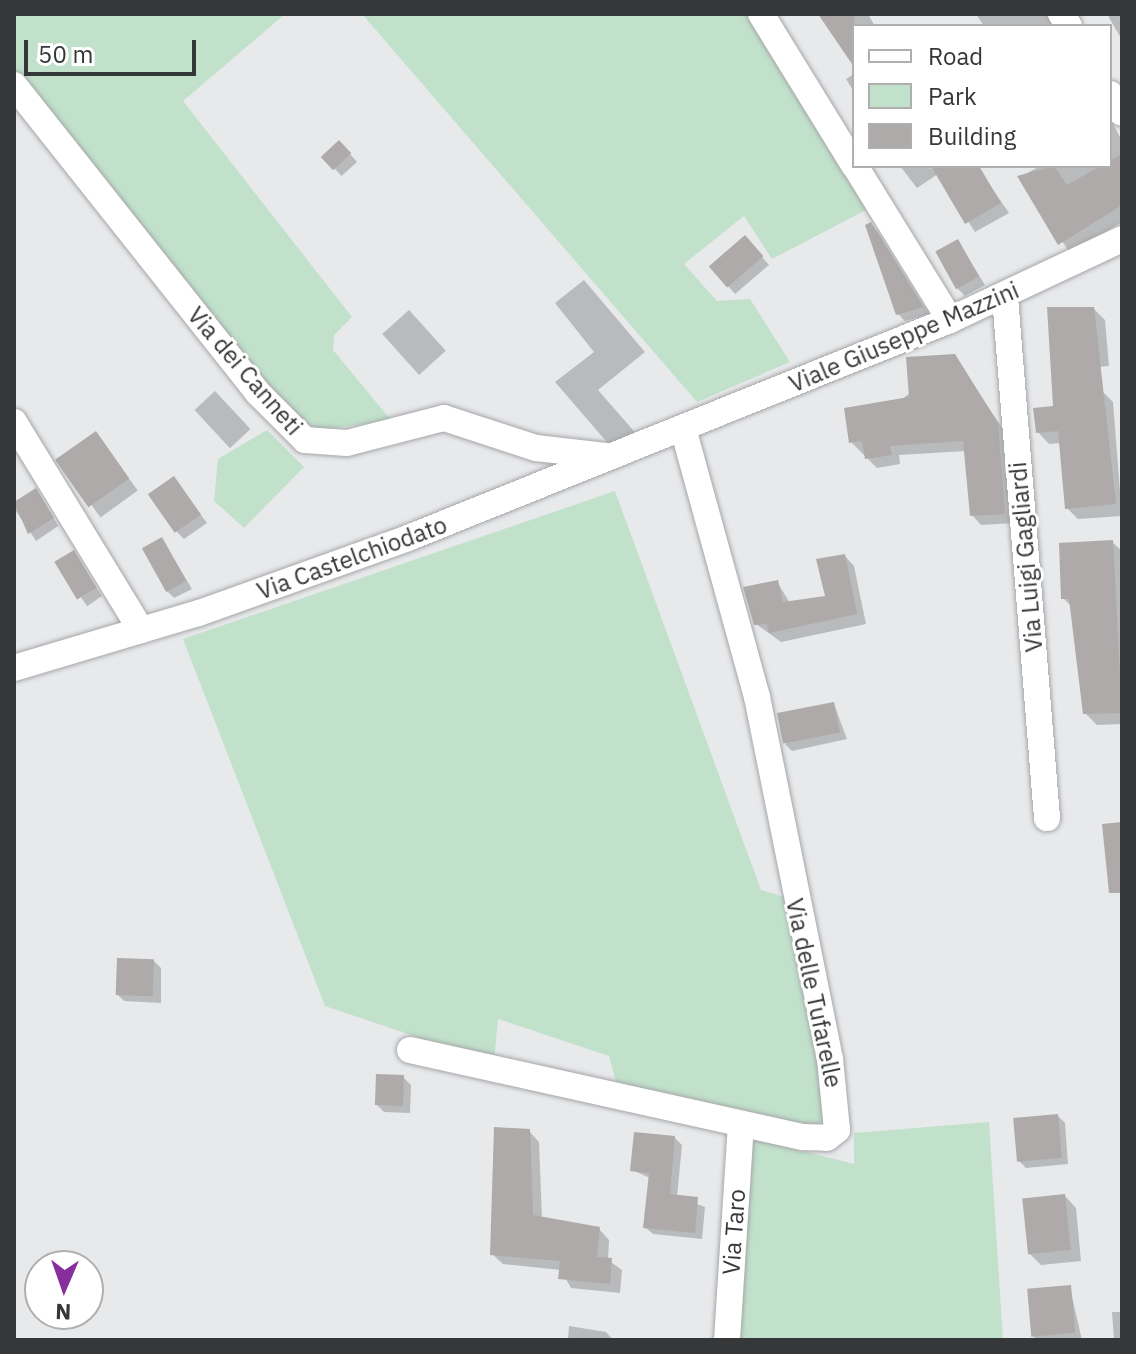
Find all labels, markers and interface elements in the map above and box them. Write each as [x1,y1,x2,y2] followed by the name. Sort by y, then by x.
[28,24,200,74] scale bar
[852,24,1112,168] legend
[38,38,93,70] text: 50 m
[928,40,983,72] text: Road
[928,80,977,112] text: Park
[928,120,1016,152] text: Building
[785,276,1023,398] street label: Viale Giuseppe Mazzini
[182,301,308,441] street label: Via dei Canneti
[1003,461,1049,653] street label: Via Luigi Gagliardi
[253,510,451,606] street label: Via Castelchiodato
[780,896,848,1090] street label: Via delle Tufarelle
[717,1188,751,1276] street label: Via Taro
[24,1250,104,1330] north arrow
[55,1298,72,1327] text: N

